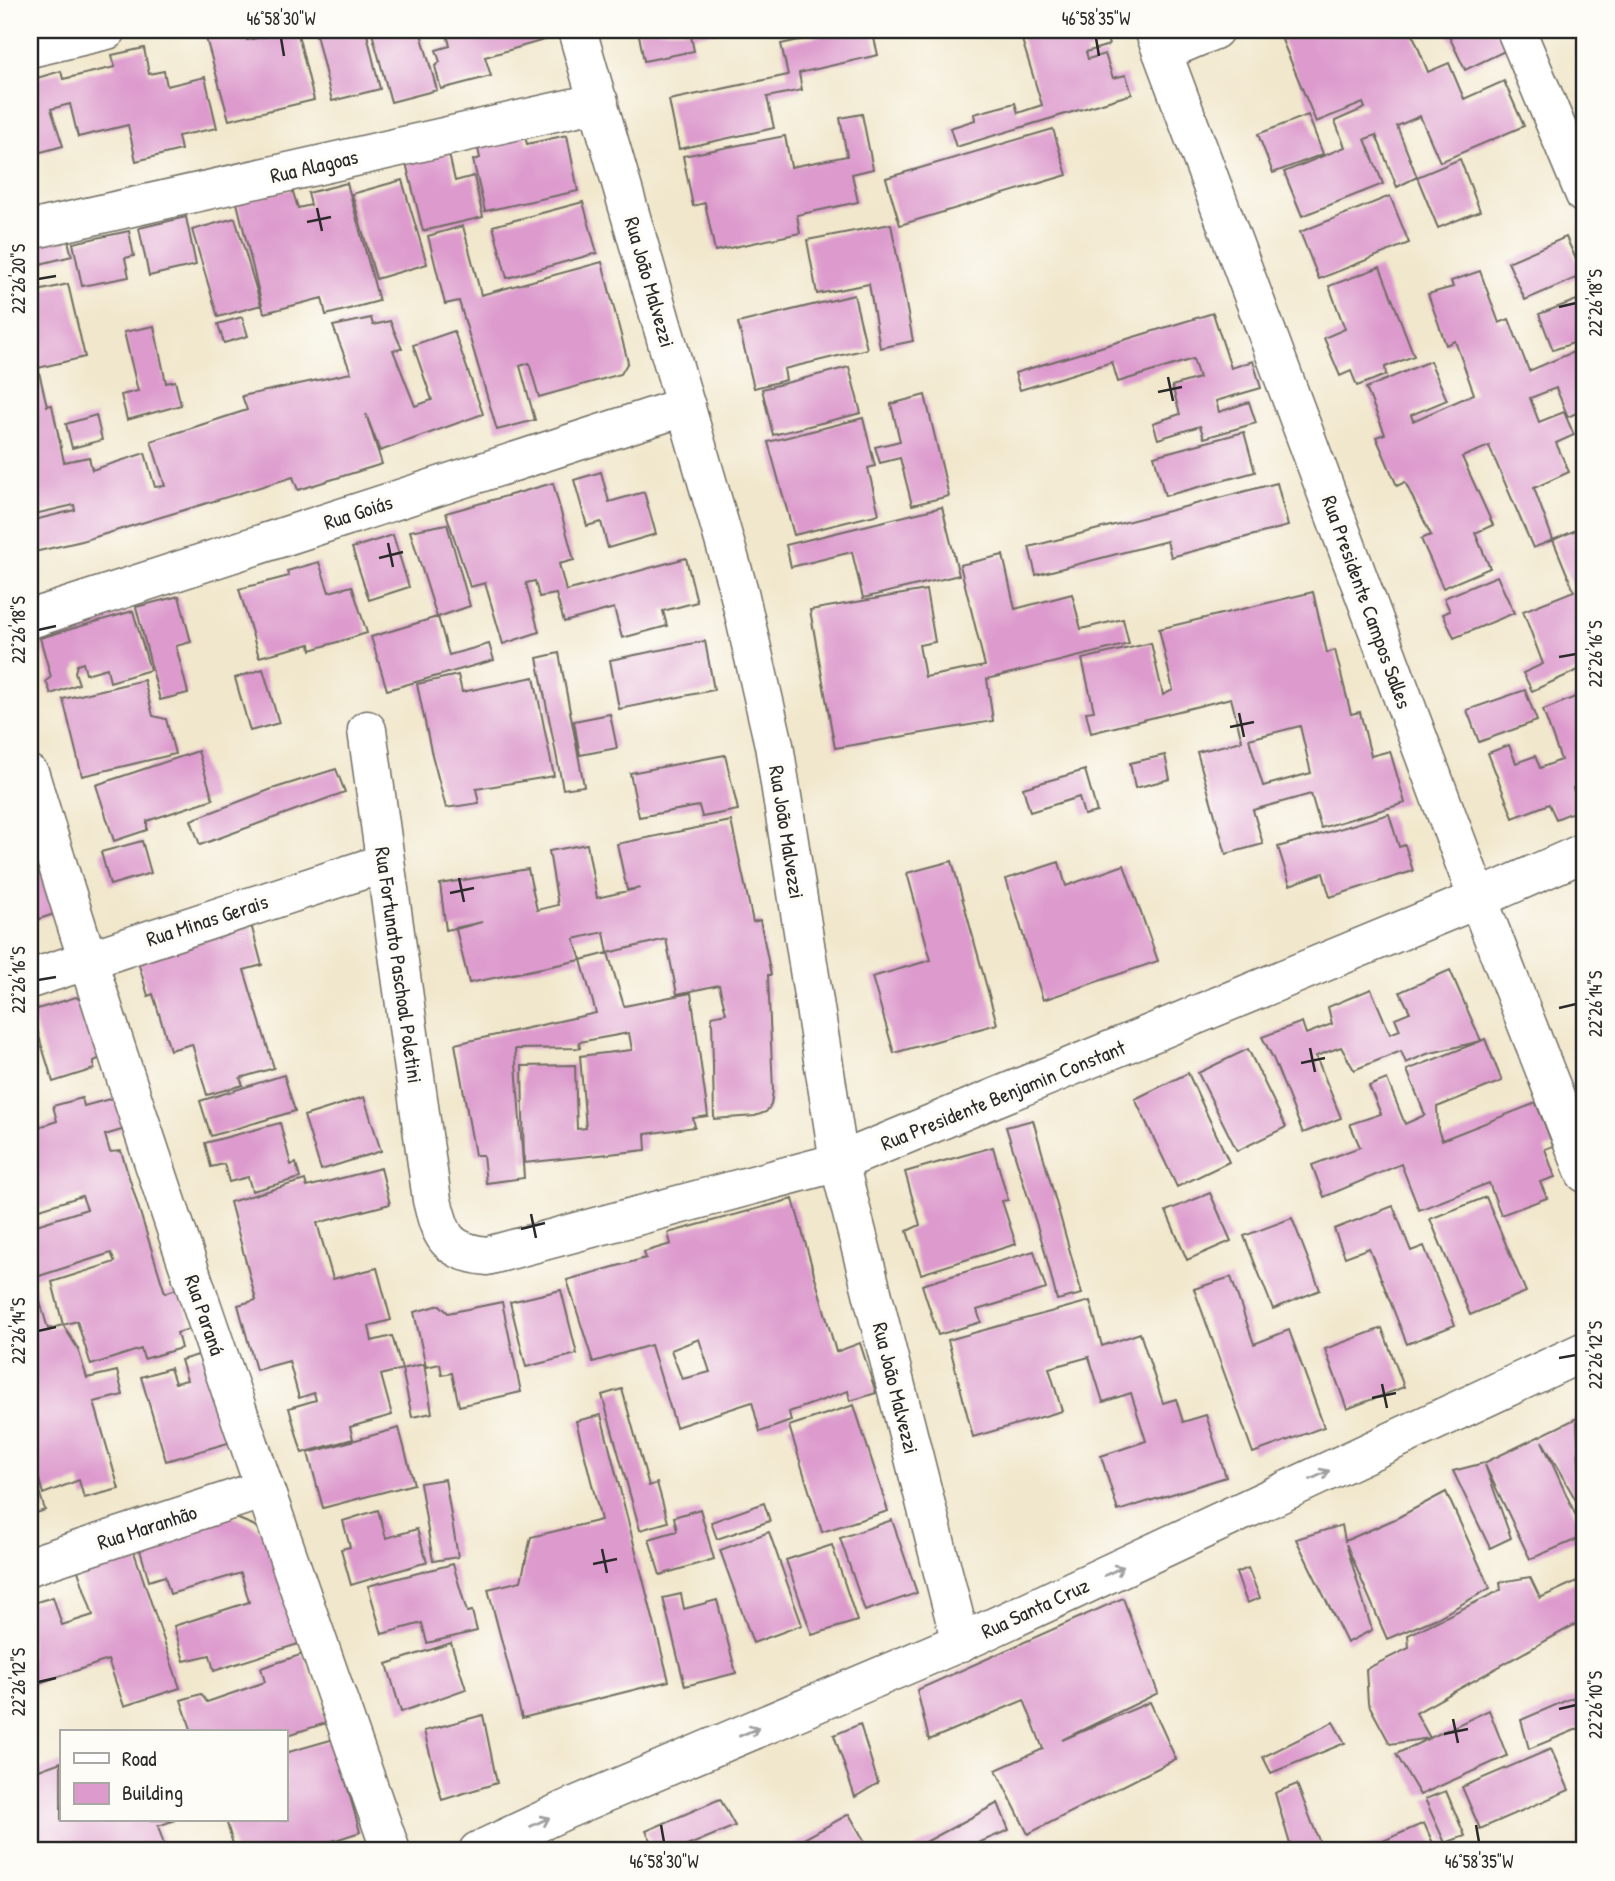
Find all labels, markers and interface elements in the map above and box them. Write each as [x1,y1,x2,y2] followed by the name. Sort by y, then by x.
[246,6,316,31] text: 46°58'30"W
[1062,6,1130,31] text: 46°58'35"W
[267,142,361,190] street label: Rua Alagoas
[618,213,682,351] street label: Rua João Malvezzi
[6,244,31,314] text: 22°26'20"S
[1583,269,1608,337] text: 22°26'18"S
[320,487,396,537] street label: Rua Goiás
[1315,492,1419,712] street label: Rua Presidente Campos Salles
[6,596,31,664] text: 22°26'18"S
[1583,620,1608,688] text: 22°26'16"S
[762,763,812,901] street label: Rua João Malvezzi
[368,845,430,1085] street label: Rua Fortunato Paschoal Poletini
[142,887,272,953] street label: Rua Minas Gerais
[6,946,31,1014] text: 22°26'16"S
[1583,971,1608,1037] text: 22°26'14"S
[876,1032,1130,1157] street label: Rua Presidente Benjamin Constant
[178,1271,232,1359] street label: Rua Paraná
[6,1298,31,1364] text: 22°26'14"S
[866,1319,926,1457] street label: Rua João Malvezzi
[1583,1321,1608,1389] text: 22°26'12"S
[1309,1468,1330,1481] one-way arrow
[94,1497,200,1557] street label: Rua Maranhão
[1103,1564,1124,1578] one-way arrow
[976,1570,1094,1646] street label: Rua Santa Cruz
[6,1648,31,1716] text: 22°26'12"S
[1583,1671,1608,1739] text: 22°26'10"S
[738,1725,759,1738] one-way arrow
[60,1730,287,1822] legend
[122,1744,156,1773] text: Road
[122,1778,183,1807] text: Building
[529,1815,550,1828] one-way arrow
[629,1849,699,1874] text: 46°58'30"W
[1445,1849,1513,1874] text: 46°58'35"W

